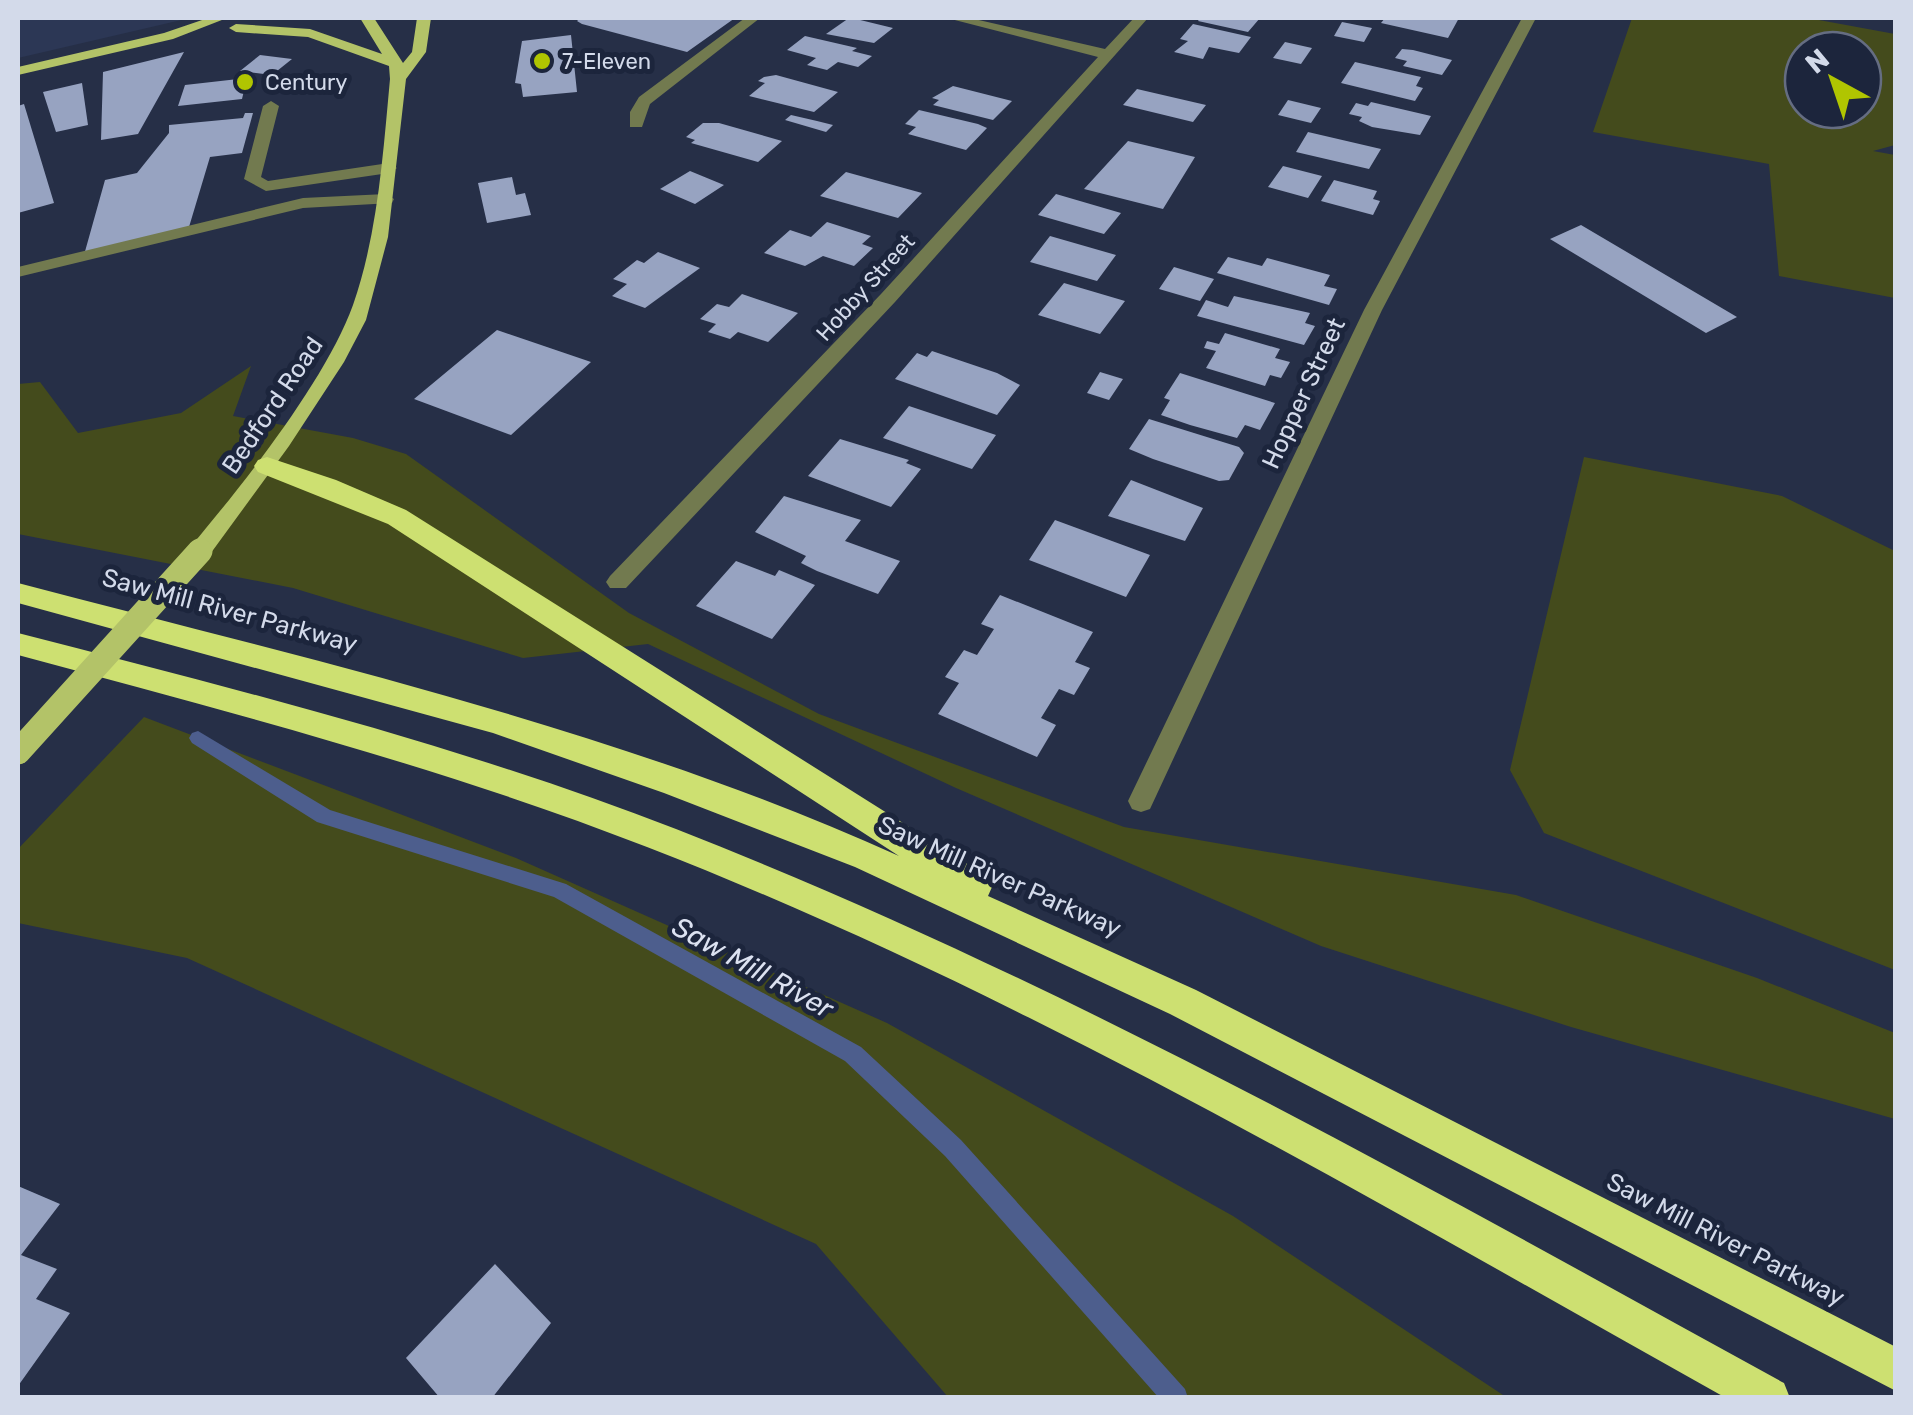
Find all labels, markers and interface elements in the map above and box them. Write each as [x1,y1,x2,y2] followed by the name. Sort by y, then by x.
[1783,30,1883,130] north arrow
[1799,42,1836,80] text: N
[562,48,651,75] place label: 7-Eleven
[531,50,553,72] marker: 7-Eleven
[265,69,348,96] place label: Century
[234,71,256,93] marker: Century
[810,228,921,346] street label: Hobby Street
[1256,313,1351,473] street label: Hopper Street
[216,331,329,479] street label: Bedford Road
[99,562,361,659] street label: Saw Mill River Parkway
[874,810,1126,943] street label: Saw Mill River Parkway
[667,910,840,1026] water label: Saw Mill River
[1602,1167,1850,1312] street label: Saw Mill River Parkway

